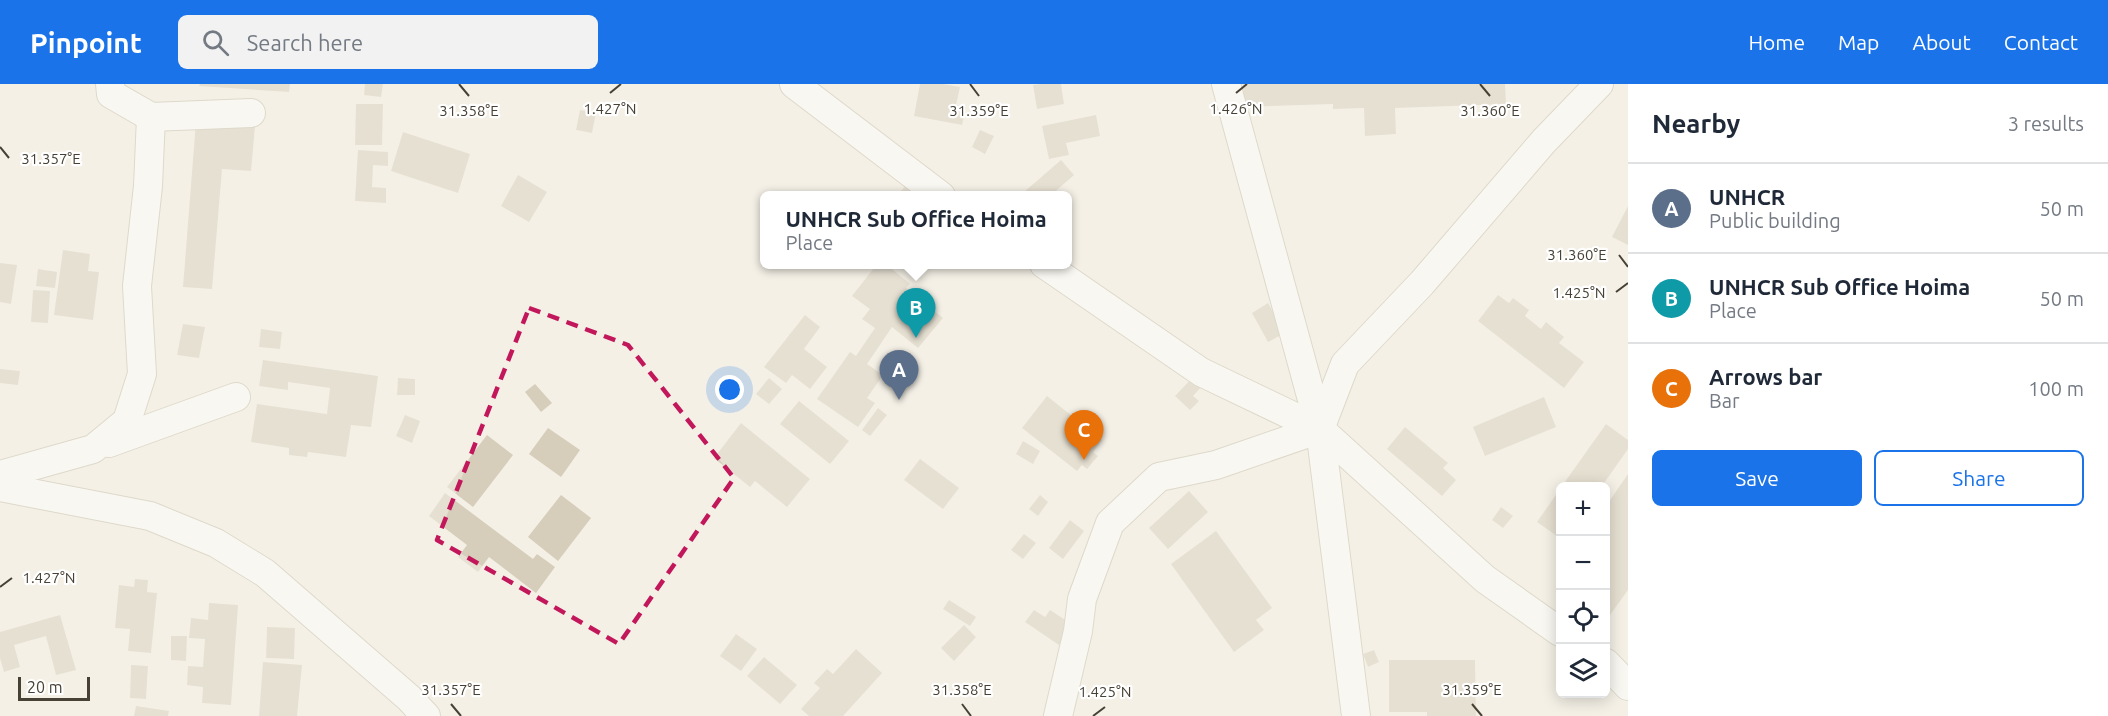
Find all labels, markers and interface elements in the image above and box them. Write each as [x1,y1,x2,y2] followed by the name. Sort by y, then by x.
[178,15,598,69] search box
[199,26,232,59] icon: search
[30,27,142,58] text: Pinpoint
[247,30,363,55] text: Search here
[1748,30,1805,54] text: Home
[1838,30,1879,54] text: Map
[1912,30,1971,54] text: About
[2004,30,2078,54] text: Contact
[583,100,637,117] text: 1.427°N
[1209,100,1263,117] text: 1.426°N
[439,102,499,119] text: 31.358°E
[949,102,1009,119] text: 31.359°E
[1460,102,1520,119] text: 31.360°E
[1652,109,1740,138] text: Nearby
[2008,112,2084,135] text: 3 results
[21,150,81,167] text: 31.357°E
[1709,184,1785,209] text: UNHCR
[760,191,1072,269] popup
[1664,197,1679,220] text: A
[2040,197,2084,220] text: 50 m
[785,206,1047,231] text: UNHCR Sub Office Hoima
[1709,209,1841,232] text: Public building
[785,231,833,254] text: Place
[1547,246,1607,263] text: 31.360°E
[1709,274,1970,299] text: UNHCR Sub Office Hoima
[1552,284,1606,301] text: 1.425°N
[1665,287,1678,310] text: B
[2040,287,2084,310] text: 50 m
[896,288,936,338] pin: B
[1709,299,1757,322] text: Place
[880,350,918,400] pin: A
[1709,364,1822,389] text: Arrows bar
[715,375,744,404] your location
[1665,377,1678,400] text: C
[2028,377,2084,400] text: 100 m
[1709,389,1740,412] text: Bar
[1064,410,1104,460] pin: C
[1652,450,1862,506] button: Save
[1874,450,2084,506] button: Share
[1556,482,1610,698] map controls
[1556,482,1610,536] button: +
[1556,536,1610,590] button: −
[22,569,76,586] text: 1.427°N
[1556,590,1610,644] button: locate
[1556,644,1610,698] button: layers
[18,674,90,702] scale bar
[27,678,63,696] text: 20 m
[421,681,481,698] text: 31.357°E
[932,681,992,698] text: 31.358°E
[1442,681,1502,698] text: 31.359°E
[1078,683,1132,700] text: 1.425°N

